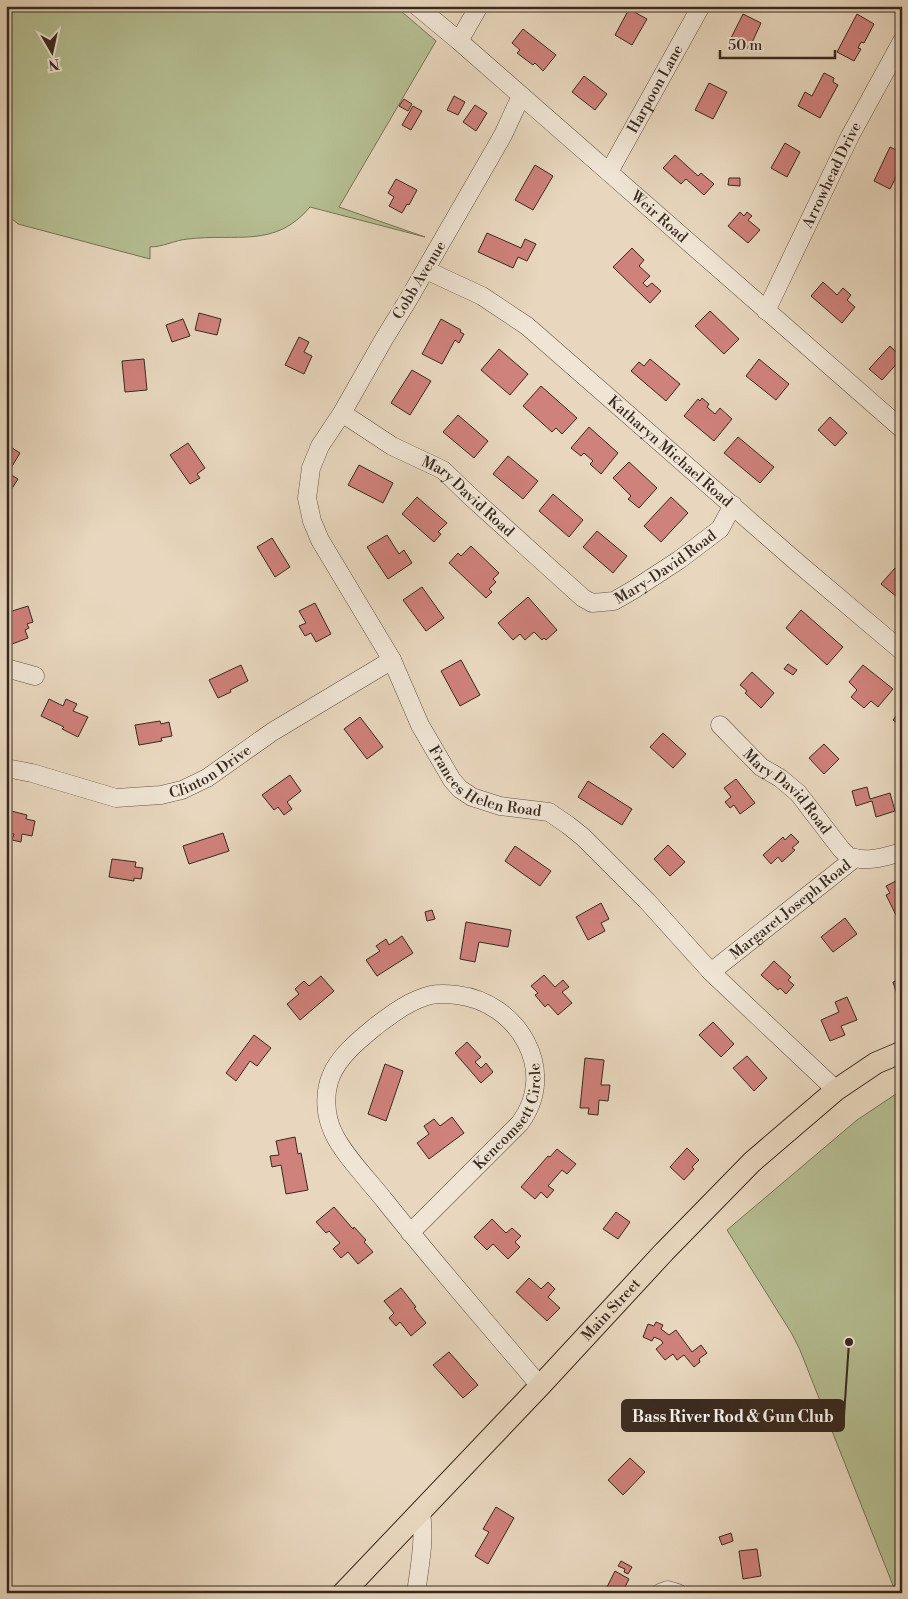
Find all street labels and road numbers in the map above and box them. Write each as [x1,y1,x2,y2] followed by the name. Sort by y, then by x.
[623,42,688,137] street label: Harpoon Lane
[798,119,866,232] street label: Arrowhead Drive
[626,186,692,247] street label: Weir Road
[389,237,450,323] street label: Cobb Avenue
[603,392,737,512] street label: Katharyn Michael Road
[418,452,518,542] street label: Mary David Road
[611,526,721,609] street label: Mary-David Road
[167,741,255,803] street label: Clinton Drive
[424,742,543,821] street label: Frances Helen Road
[739,745,835,838] street label: Mary David Road
[726,856,855,964] street label: Margaret Joseph Road
[470,1062,545,1174] street label: Kencomsett Circle
[577,1274,645,1345] street label: Main Street

